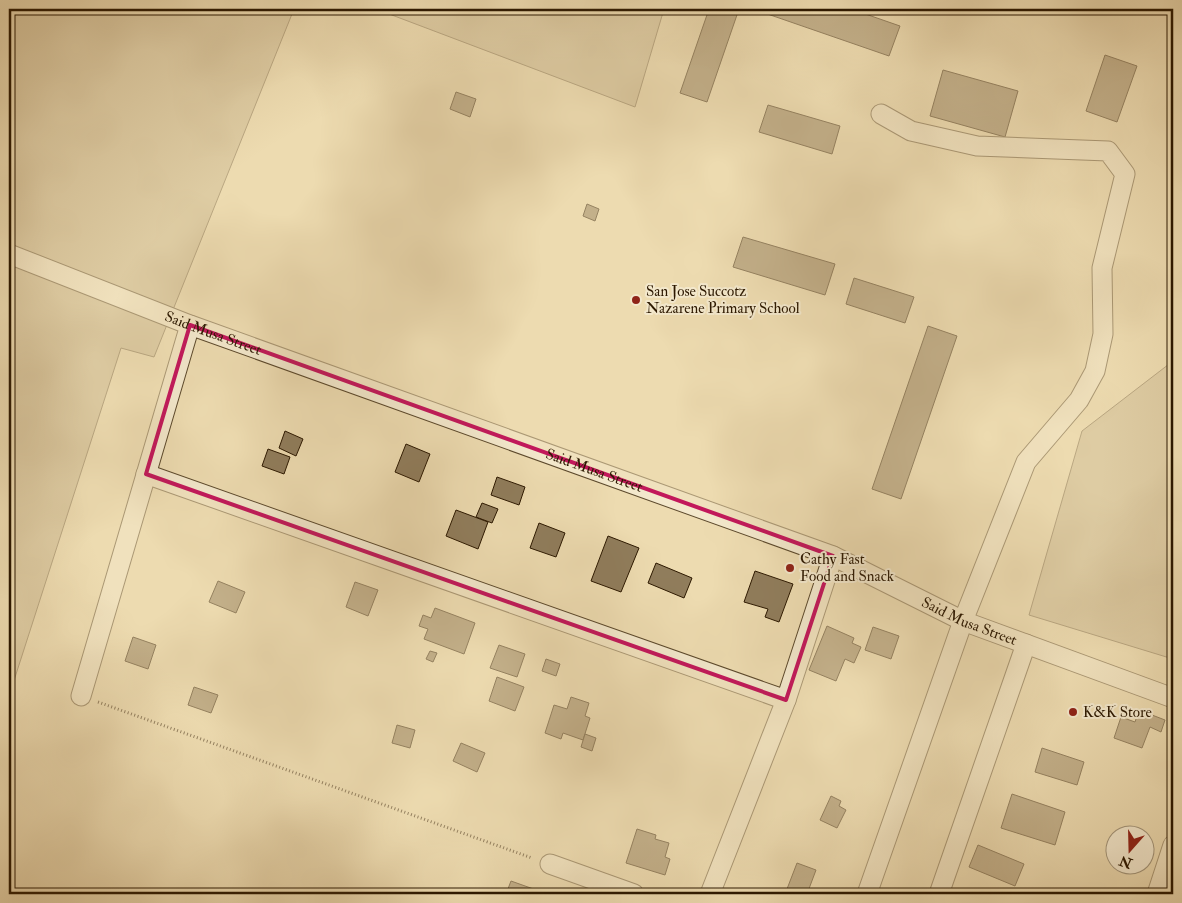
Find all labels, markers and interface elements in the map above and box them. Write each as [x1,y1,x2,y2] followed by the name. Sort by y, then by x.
[646,282,800,318] place label: San Jose Succotz Nazarene Primary School
[630,294,642,306] marker: San Jose Succotz Nazarene Primary School
[162,307,264,360] street label: Said Musa Street
[543,445,645,497] street label: Said Musa Street
[800,550,894,586] place label: Cathy Fast Food and Snack
[784,562,796,574] marker: Cathy Fast Food and Snack
[918,593,1020,650] street label: Said Musa Street
[1083,703,1152,722] place label: K&K Store
[1067,706,1079,718] marker: K&K Store
[1104,826,1154,876] north arrow
[1116,851,1135,872] text: N

